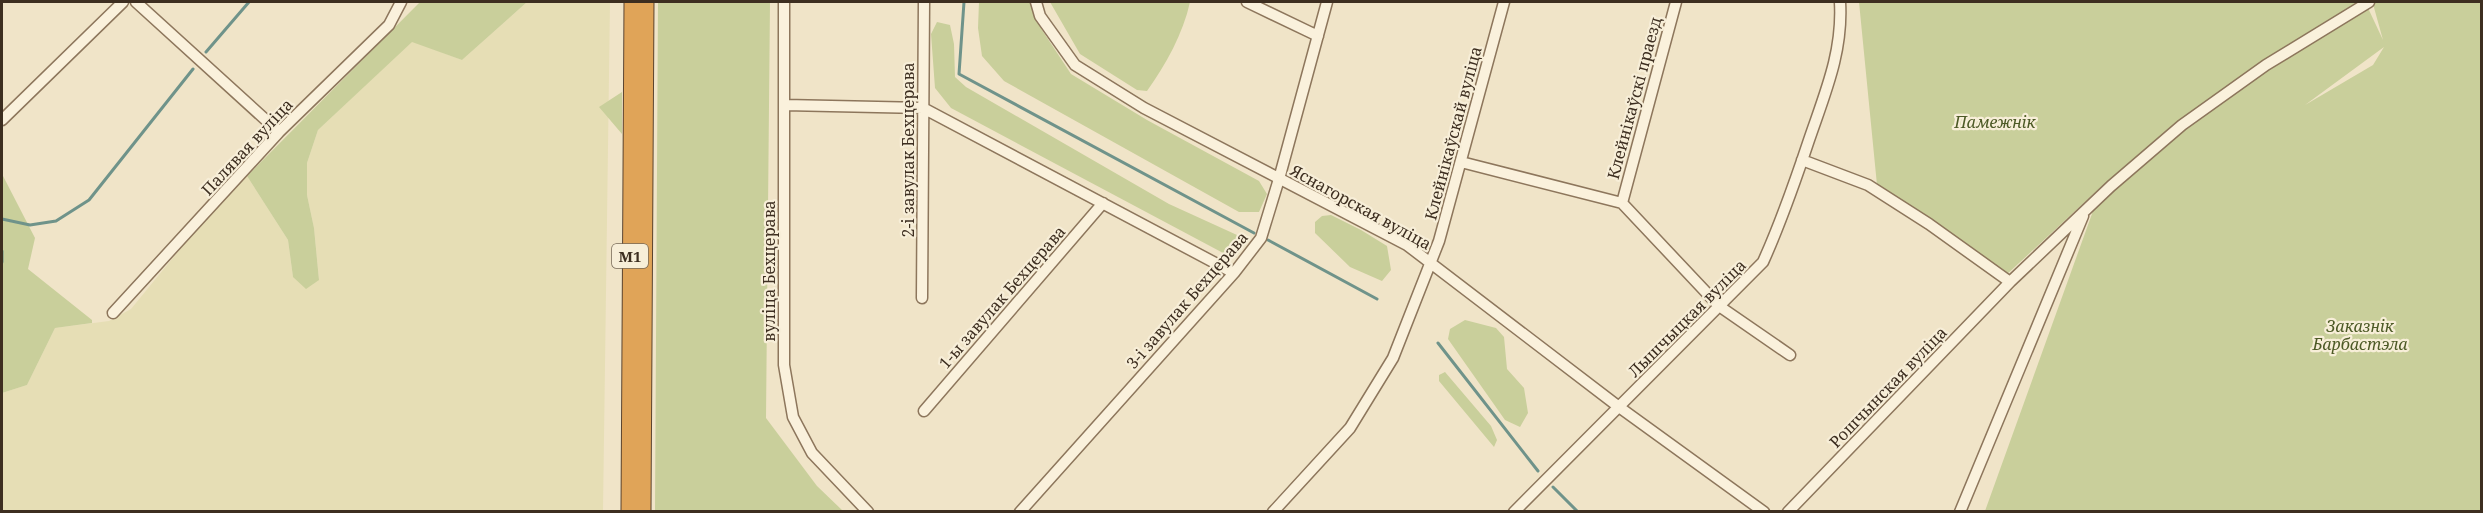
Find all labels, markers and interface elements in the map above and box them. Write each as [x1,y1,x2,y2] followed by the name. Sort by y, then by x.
[1602,14,1666,182] street label: Клейнікаўскі праезд
[1419,44,1487,222] street label: Клейнікаўскай вуліца
[897,62,919,238] street label: 2-і завулак Бехцерава
[196,94,298,200] street label: Палявая вуліца
[1953,111,2036,133] park label: Памежнік
[1286,159,1435,255] street label: Яснагорская вуліца
[758,200,780,342] street label: вуліца Бехцерава
[934,221,1070,373] street label: 1-ы завулак Бехцерава
[1121,227,1253,373] street label: 3-і завулак Бехцерава
[612,244,648,268] road number: М1
[1623,254,1751,382] street label: Лышчыцкая вуліца
[2311,315,2408,355] park label: Заказнік Барбастэла
[1824,322,1952,452] street label: Рошчынская вуліца

